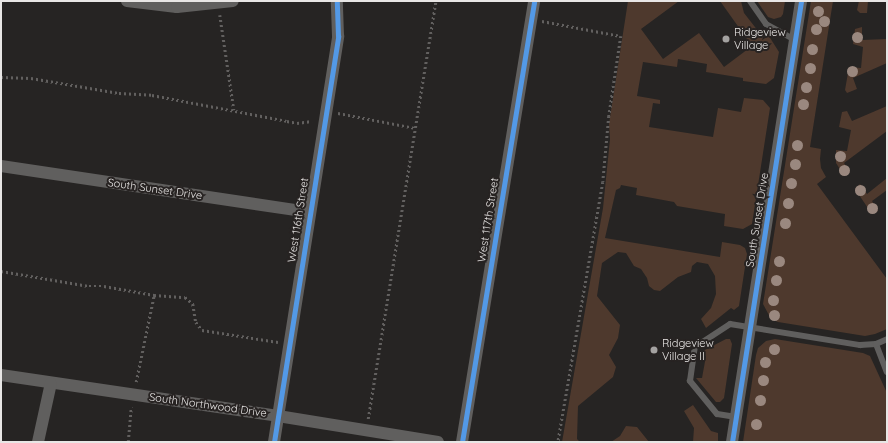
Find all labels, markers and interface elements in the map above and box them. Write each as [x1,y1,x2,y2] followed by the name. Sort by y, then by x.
[734,26,786,52] place label: Ridgeview Village
[721,34,731,44] marker: Ridgeview Village
[743,172,771,268] street label: South Sunset Drive
[107,176,203,202] street label: South Sunset Drive
[285,177,311,263] street label: West 116th Street
[475,177,501,263] street label: West 117th Street
[662,337,714,363] place label: Ridgeview Village II
[649,345,659,355] marker: Ridgeview Village II
[148,390,268,420] street label: South Northwood Drive

